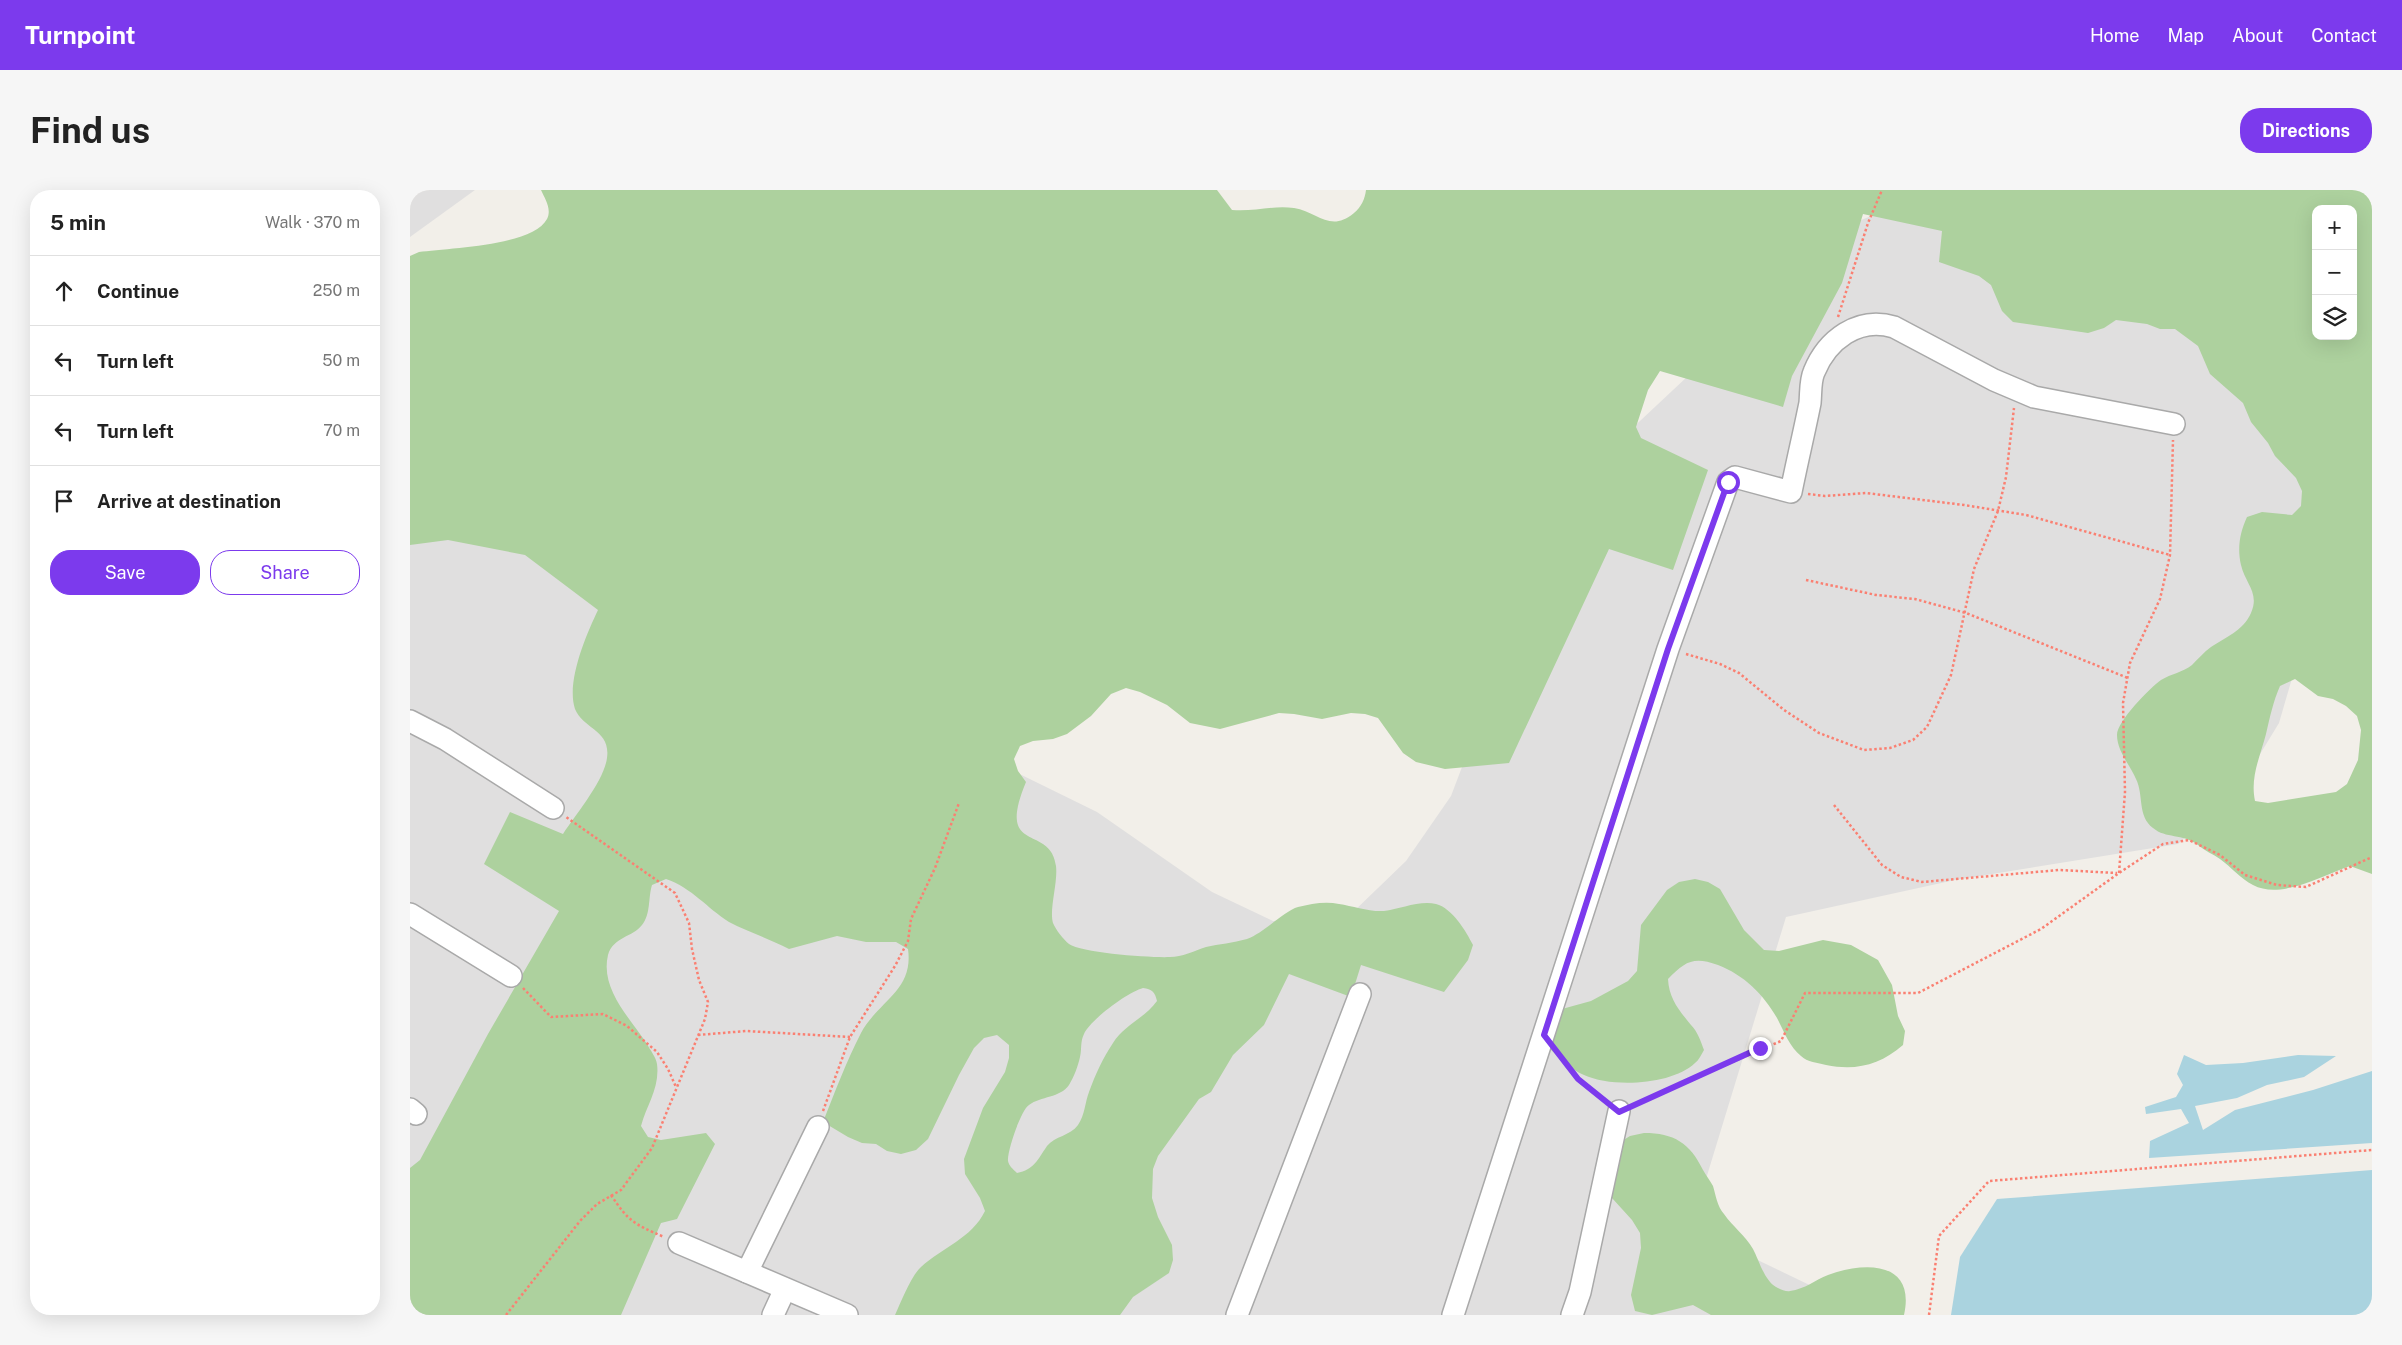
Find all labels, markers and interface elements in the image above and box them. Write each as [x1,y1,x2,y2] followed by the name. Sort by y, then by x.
[25,21,135,49] text: Turnpoint
[2090,25,2140,46] text: Home
[2168,25,2204,46] text: Map
[2232,25,2283,46] text: About
[2311,25,2377,46] text: Contact
[2240,108,2372,153] button: Directions
[30,110,150,151] text: Find us
[2312,205,2357,340] map controls
[2312,205,2357,250] button: +
[50,210,106,235] text: 5 min
[265,213,360,232] text: Walk · 370 m
[2312,250,2357,295] button: −
[50,277,78,305] icon: ahead
[97,280,179,302] text: Continue
[313,281,360,300] text: 250 m
[2312,295,2357,340] button: layers
[50,347,78,375] icon: left
[97,350,174,372] text: Turn left
[322,351,360,370] text: 50 m
[50,417,78,445] icon: left
[97,420,174,442] text: Turn left
[323,421,360,440] text: 70 m
[1717,471,1740,494] route start
[50,487,78,515] icon: arrive
[97,490,281,512] text: Arrive at destination
[50,550,200,595] button: Save
[210,550,360,595] button: Share
[1749,1037,1772,1060] route end

